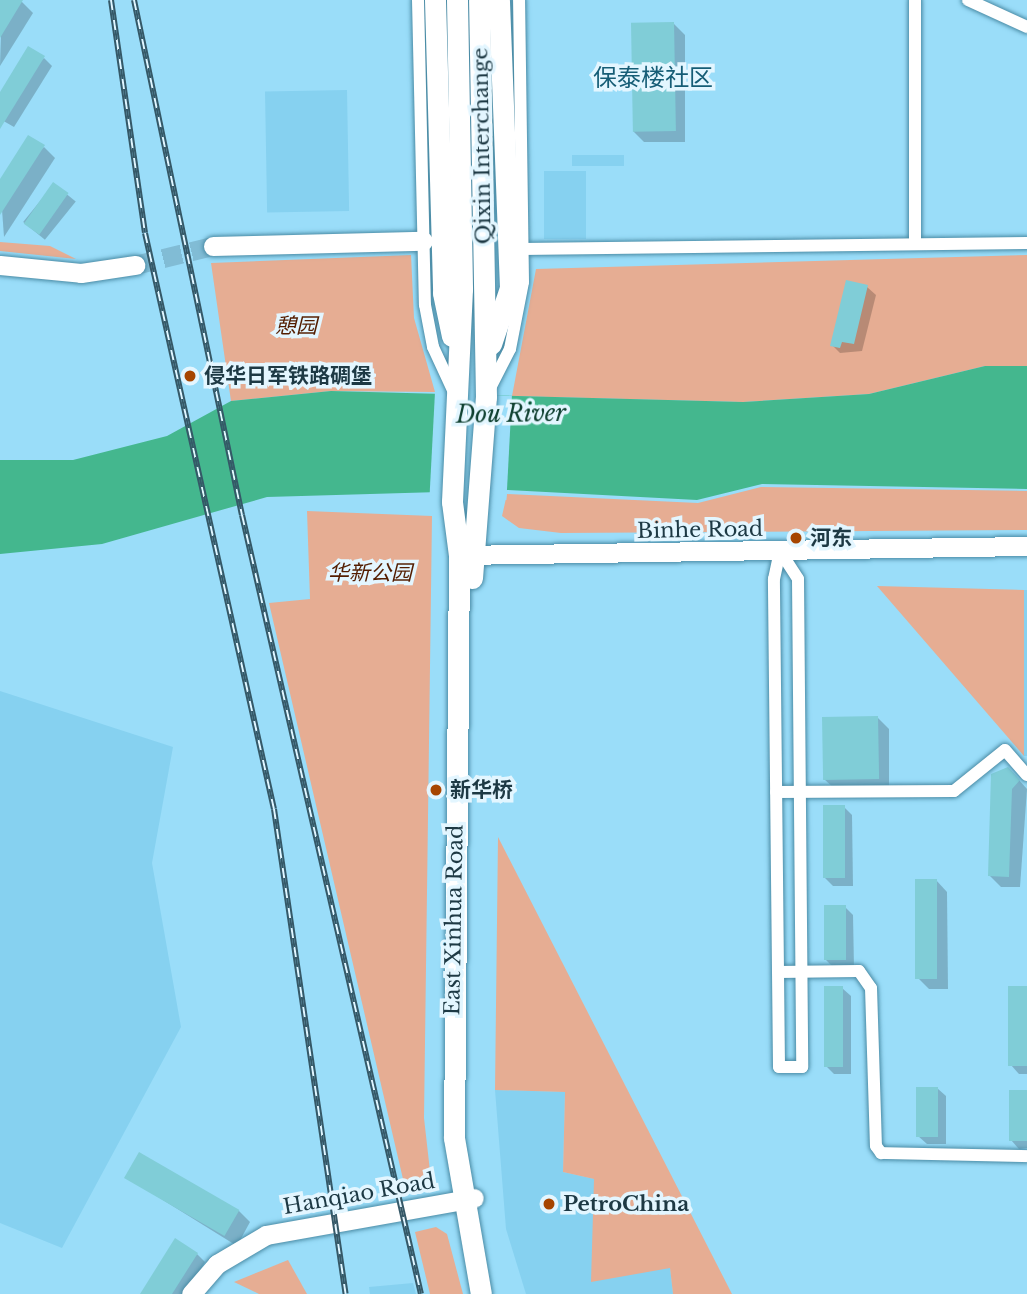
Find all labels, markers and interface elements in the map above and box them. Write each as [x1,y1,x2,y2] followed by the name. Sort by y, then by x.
[468,47,496,245] street label: Qixin Interchange
[593,64,713,92] district label: 保泰楼社区
[275,313,317,339] park label: 憩园
[204,363,372,389] place label: 侵华日军铁路碉堡
[182,368,198,384] marker: 侵华日军铁路碉堡
[456,399,566,429] water label: Dou River
[637,516,763,544] street label: Binhe Road
[810,525,852,551] place label: 河东
[788,530,804,546] marker: 河东
[328,560,412,586] park label: 华新公园
[450,777,513,803] place label: 新华桥
[428,782,444,798] marker: 新华桥
[440,824,468,1016] street label: East Xinhua Road
[281,1168,437,1220] street label: Hanqiao Road
[563,1191,689,1217] place label: PetroChina
[541,1196,557,1212] marker: PetroChina

